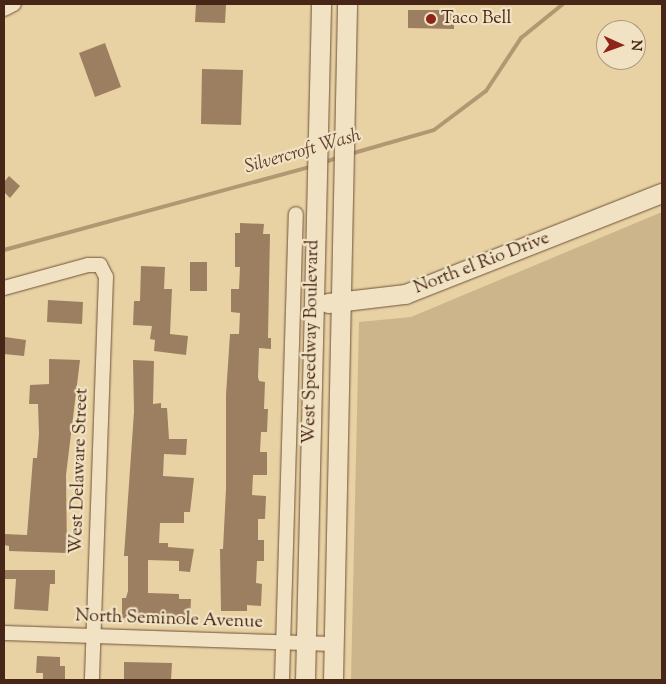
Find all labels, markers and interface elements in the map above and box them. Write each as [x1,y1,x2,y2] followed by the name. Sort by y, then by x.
[441,8,512,30] place label: Taco Bell
[425,13,437,25] marker: Taco Bell
[596,20,646,70] north arrow
[625,40,645,51] text: N
[242,125,364,179] water label: Silvercroft Wash
[411,228,553,300] street label: North el Rio Drive
[299,240,325,444] street label: West Speedway Boulevard
[66,388,94,554] street label: West Delaware Street
[75,606,263,634] street label: North Seminole Avenue

